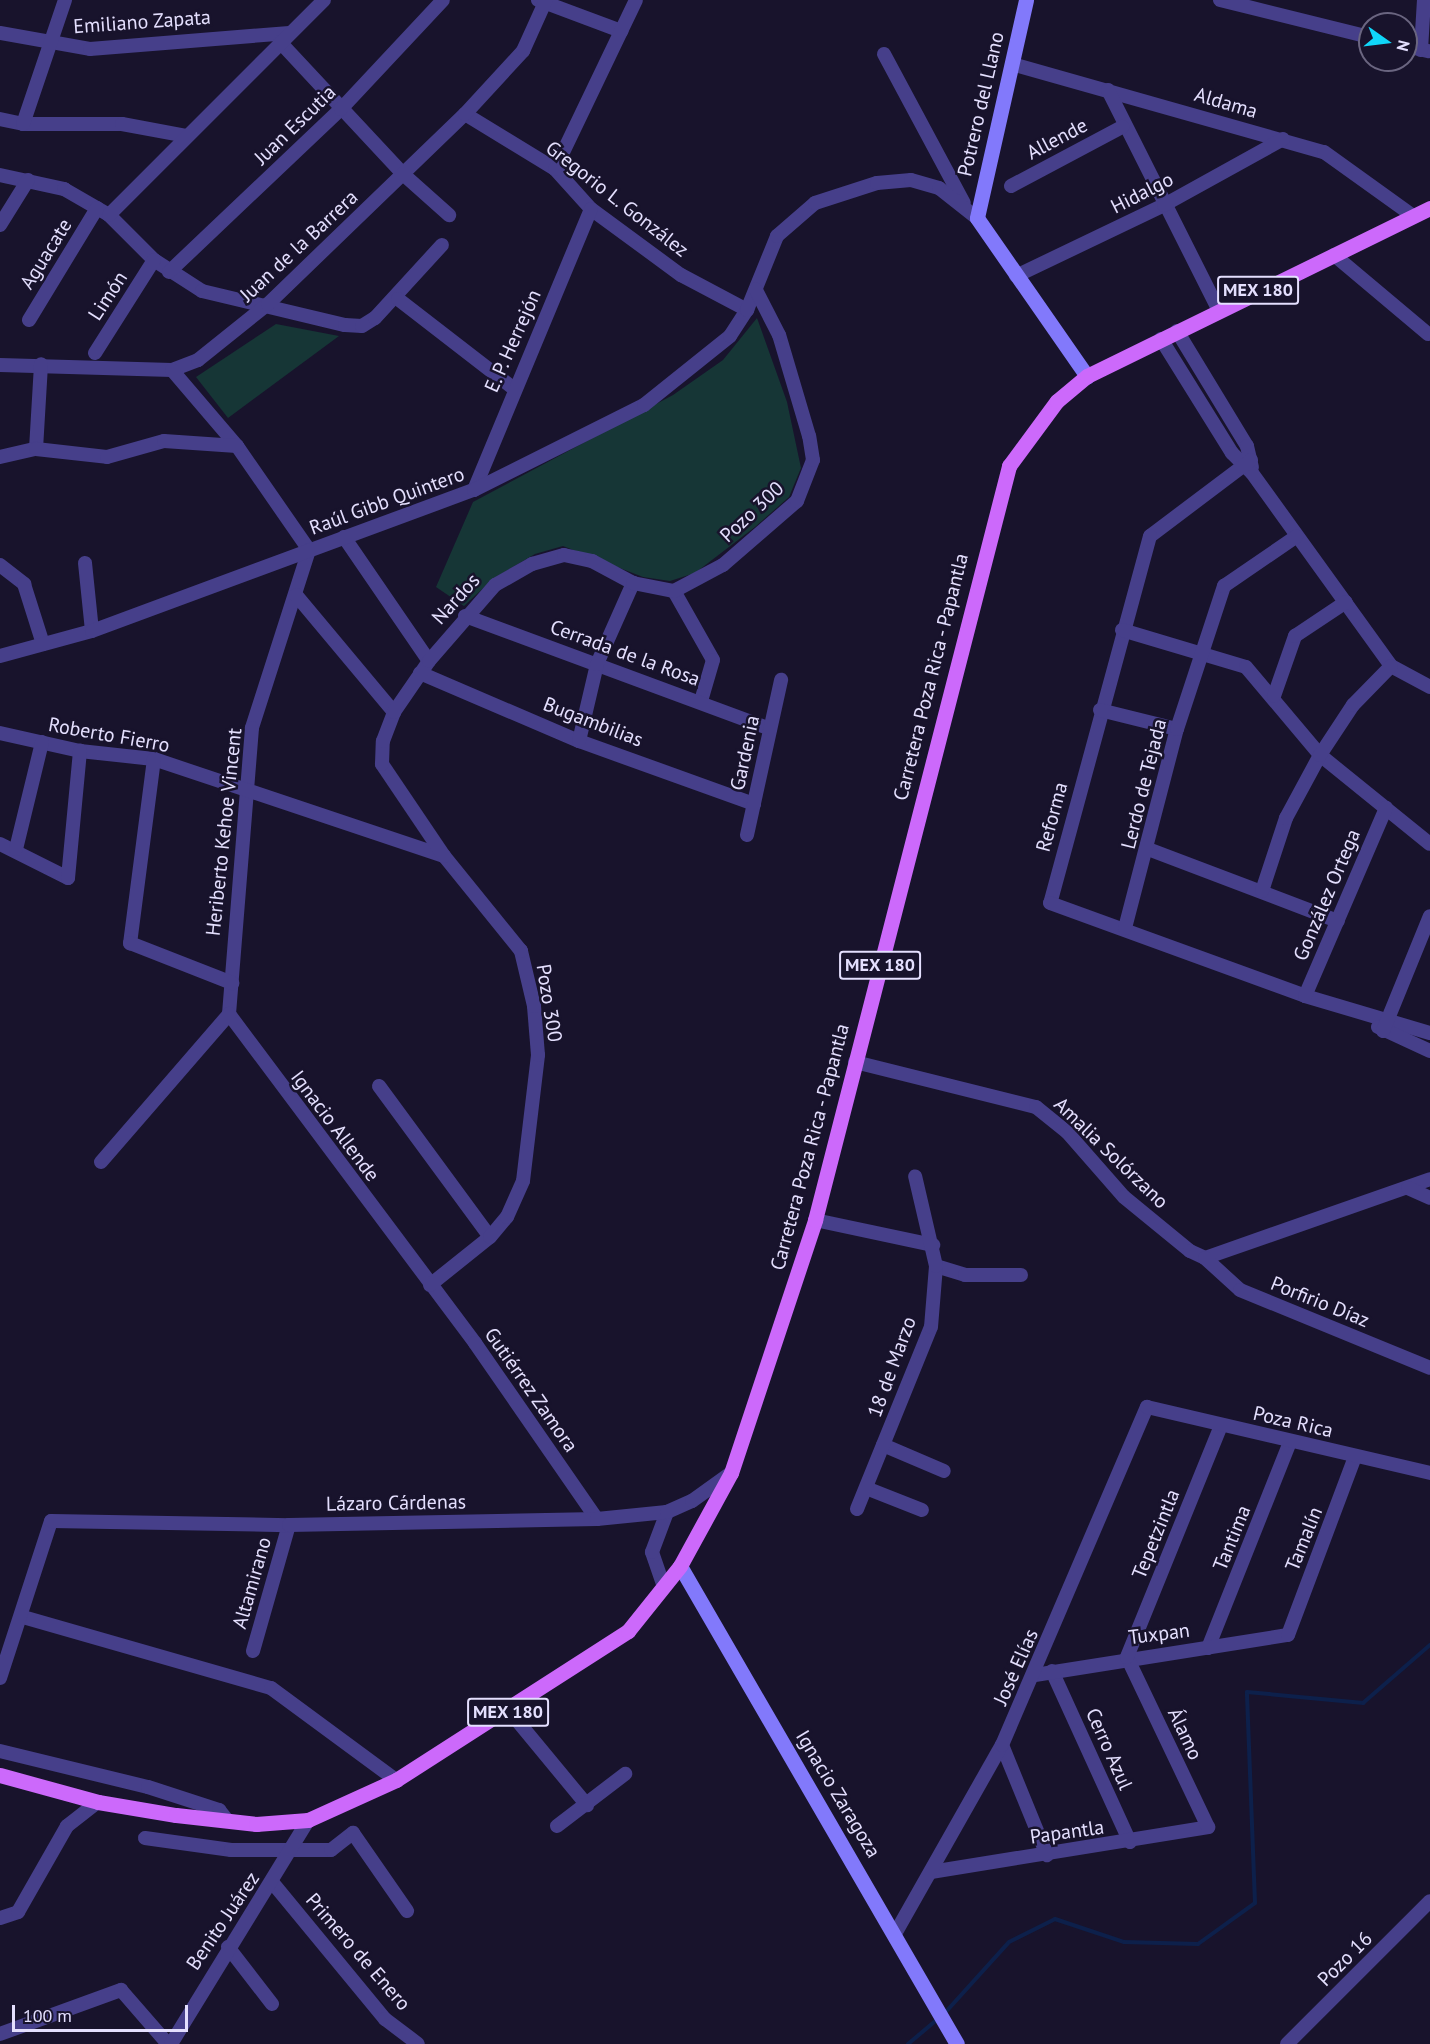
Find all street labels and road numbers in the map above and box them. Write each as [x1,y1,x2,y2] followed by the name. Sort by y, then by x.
[72,5,212,39] street label: Emiliano Zapata
[953,29,1009,179] street label: Potrero del Llano
[249,80,341,170] street label: Juan Escutia
[1192,83,1260,123] street label: Aldama
[1022,113,1092,165] street label: Allende
[540,135,694,263] street label: Gregorio L. González
[1107,167,1177,219] street label: Hidalgo
[235,185,363,307] street label: Juan de la Barrera
[15,214,77,294] street label: Aguacate
[83,267,133,325] street label: Limón
[1216,275,1300,305] road number: MEX 180
[479,285,547,397] street label: E. P. Herrejón
[306,462,468,540] street label: Raúl Gibb Quintero
[715,477,789,547] street label: Pozo 300
[888,549,974,805] street label: Carretera Poza Rica - Papantla
[427,569,485,629] street label: Nardos
[547,615,703,691] street label: Cerrada de la Rosa
[540,692,646,752] street label: Bugambilias
[46,713,172,757] street label: Roberto Fierro
[725,713,765,793] street label: Gardenia
[1116,716,1172,852] street label: Lerdo de Tejada
[201,727,247,937] street label: Heriberto Kehoe Vincent
[1031,780,1073,854] street label: Reforma
[1288,825,1366,965] street label: González Ortega
[838,950,922,980] road number: MEX 180
[531,962,567,1044] street label: Pozo 300
[765,1020,855,1274] street label: Carretera Poza Rica - Papantla
[285,1066,385,1186] street label: Ignacio Allende
[1049,1092,1173,1214] street label: Amalia Solórzano
[1267,1271,1373,1333] street label: Porfirio Díaz
[863,1313,921,1421] street label: 18 de Marzo
[479,1323,583,1457] street label: Gutiérrez Zamora
[1251,1401,1335,1443] street label: Poza Rica
[1127,1486,1185,1582] street label: Tepetzintla
[326,1490,466,1516] street label: Lázaro Cárdenas
[1208,1502,1256,1574] street label: Tantima
[1280,1503,1328,1575] street label: Tamalín
[227,1534,277,1632] street label: Altamirano
[1127,1618,1191,1650] street label: Tuxpan
[989,1625,1043,1709] street label: José Elías
[466,1697,550,1727] road number: MEX 180
[1080,1704,1138,1794] street label: Cerro Azul
[1163,1704,1207,1764] street label: Álamo
[790,1726,886,1862] street label: Ignacio Zaragoza
[1028,1815,1106,1849] street label: Papantla
[181,1867,265,1975] street label: Benito Juárez
[301,1888,415,2016] street label: Primero de Enero
[1313,1927,1377,1991] street label: Pozo 16

